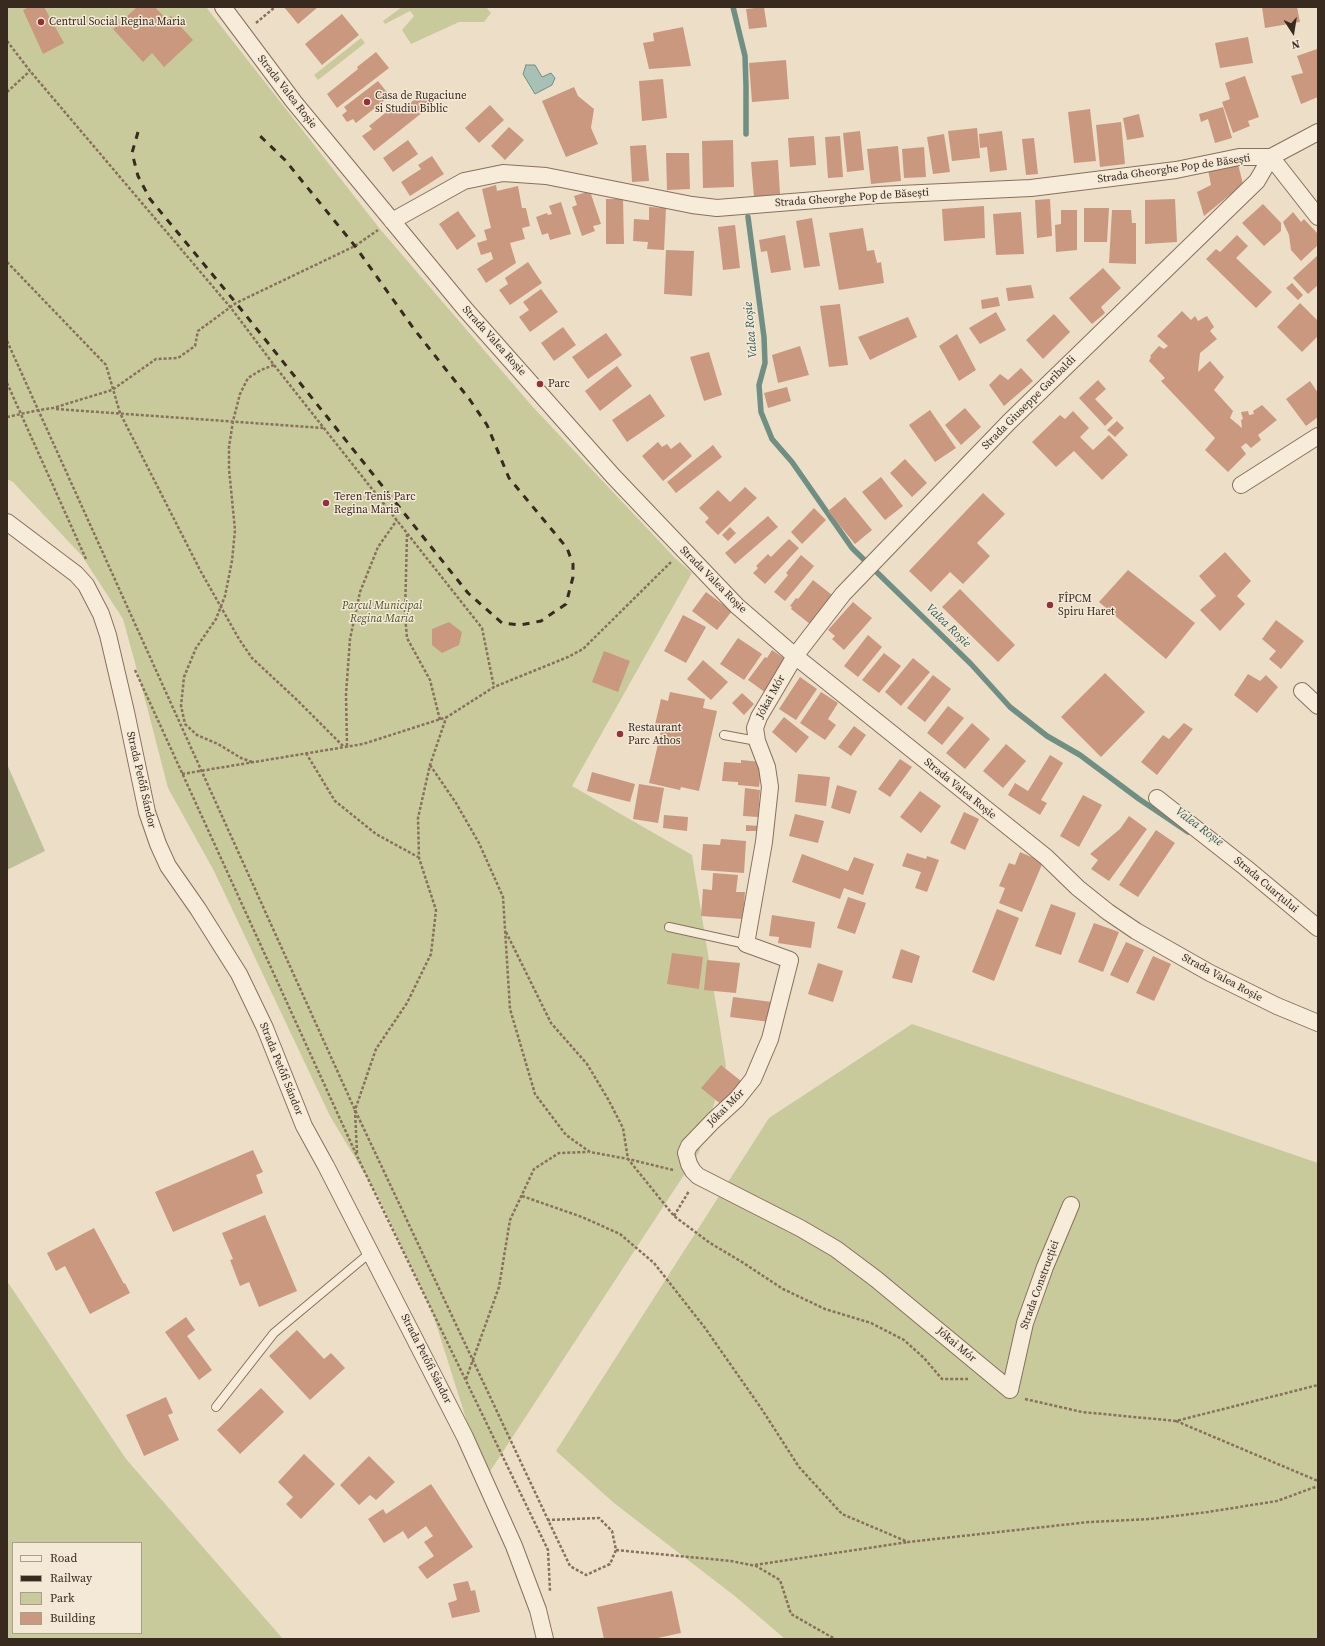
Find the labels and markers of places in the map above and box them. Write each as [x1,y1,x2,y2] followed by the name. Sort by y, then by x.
[49,15,186,29] place label: Centrul Social Regina Maria
[36,17,46,27] marker: Centrul Social Regina Maria
[375,89,467,115] place label: Casa de Rugaciune si Studiu Biblic
[362,97,372,107] marker: Casa de Rugaciune si Studiu Biblic
[548,377,570,391] place label: Parc
[535,379,545,389] marker: Parc
[334,490,416,516] place label: Teren Tenis Parc Regina Maria
[321,498,331,508] marker: Teren Tenis Parc Regina Maria
[1058,592,1115,618] place label: FÎPCM Spiru Haret
[1045,600,1055,610] marker: FÎPCM Spiru Haret
[628,721,681,747] place label: Restaurant Parc Athos
[615,729,625,739] marker: Restaurant Parc Athos

